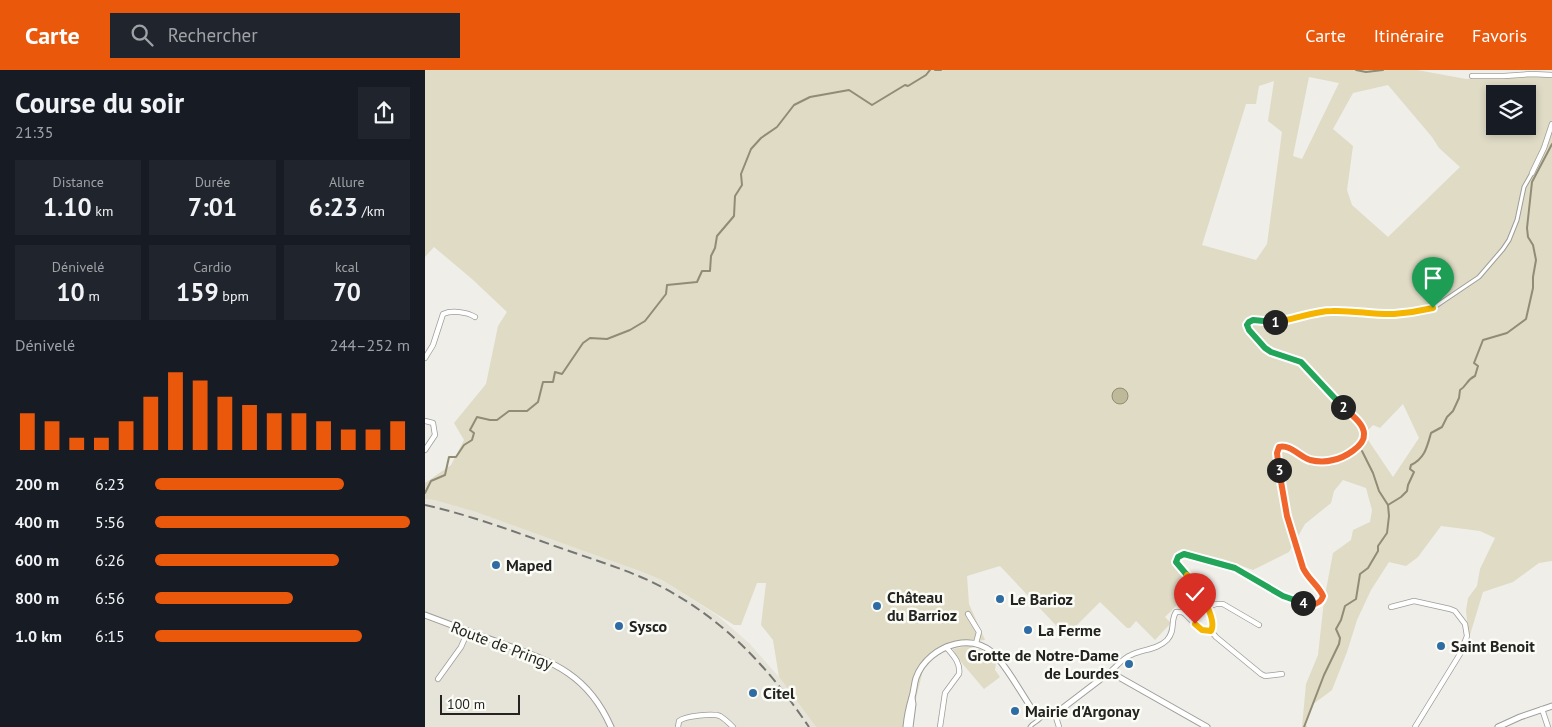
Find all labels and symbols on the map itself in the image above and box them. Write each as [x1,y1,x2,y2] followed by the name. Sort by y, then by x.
[1412,257,1454,308] pin
[1263,310,1287,334] pin: 1
[1331,394,1355,420] pin: 2
[1267,458,1291,482] pin: 3
[506,555,552,575] place label: Maped
[490,559,502,571] marker: Maped
[1174,573,1216,624] pin
[887,587,957,625] place label: Château du Barrioz
[1010,589,1073,609] place label: Le Barioz
[1291,590,1315,616] pin: 4
[994,593,1006,605] marker: Le Barioz
[871,600,883,612] marker: Château du Barrioz
[448,616,556,674] street label: Route de Pringy
[629,616,668,636] place label: Sysco
[613,620,625,632] marker: Sysco
[1038,620,1101,640] place label: La Ferme
[1022,624,1034,636] marker: La Ferme
[1451,636,1535,656] place label: Saint Benoit
[1435,640,1447,652] marker: Saint Benoit
[968,645,1119,683] place label: Grotte de Notre-Dame de Lourdes
[1123,658,1135,670] marker: Grotte de Notre-Dame de Lourdes
[763,683,795,703] place label: Citel
[747,687,759,699] marker: Citel
[440,692,520,715] scale bar
[1025,701,1140,721] place label: Mairie d'Argonay
[1009,705,1021,717] marker: Mairie d'Argonay

